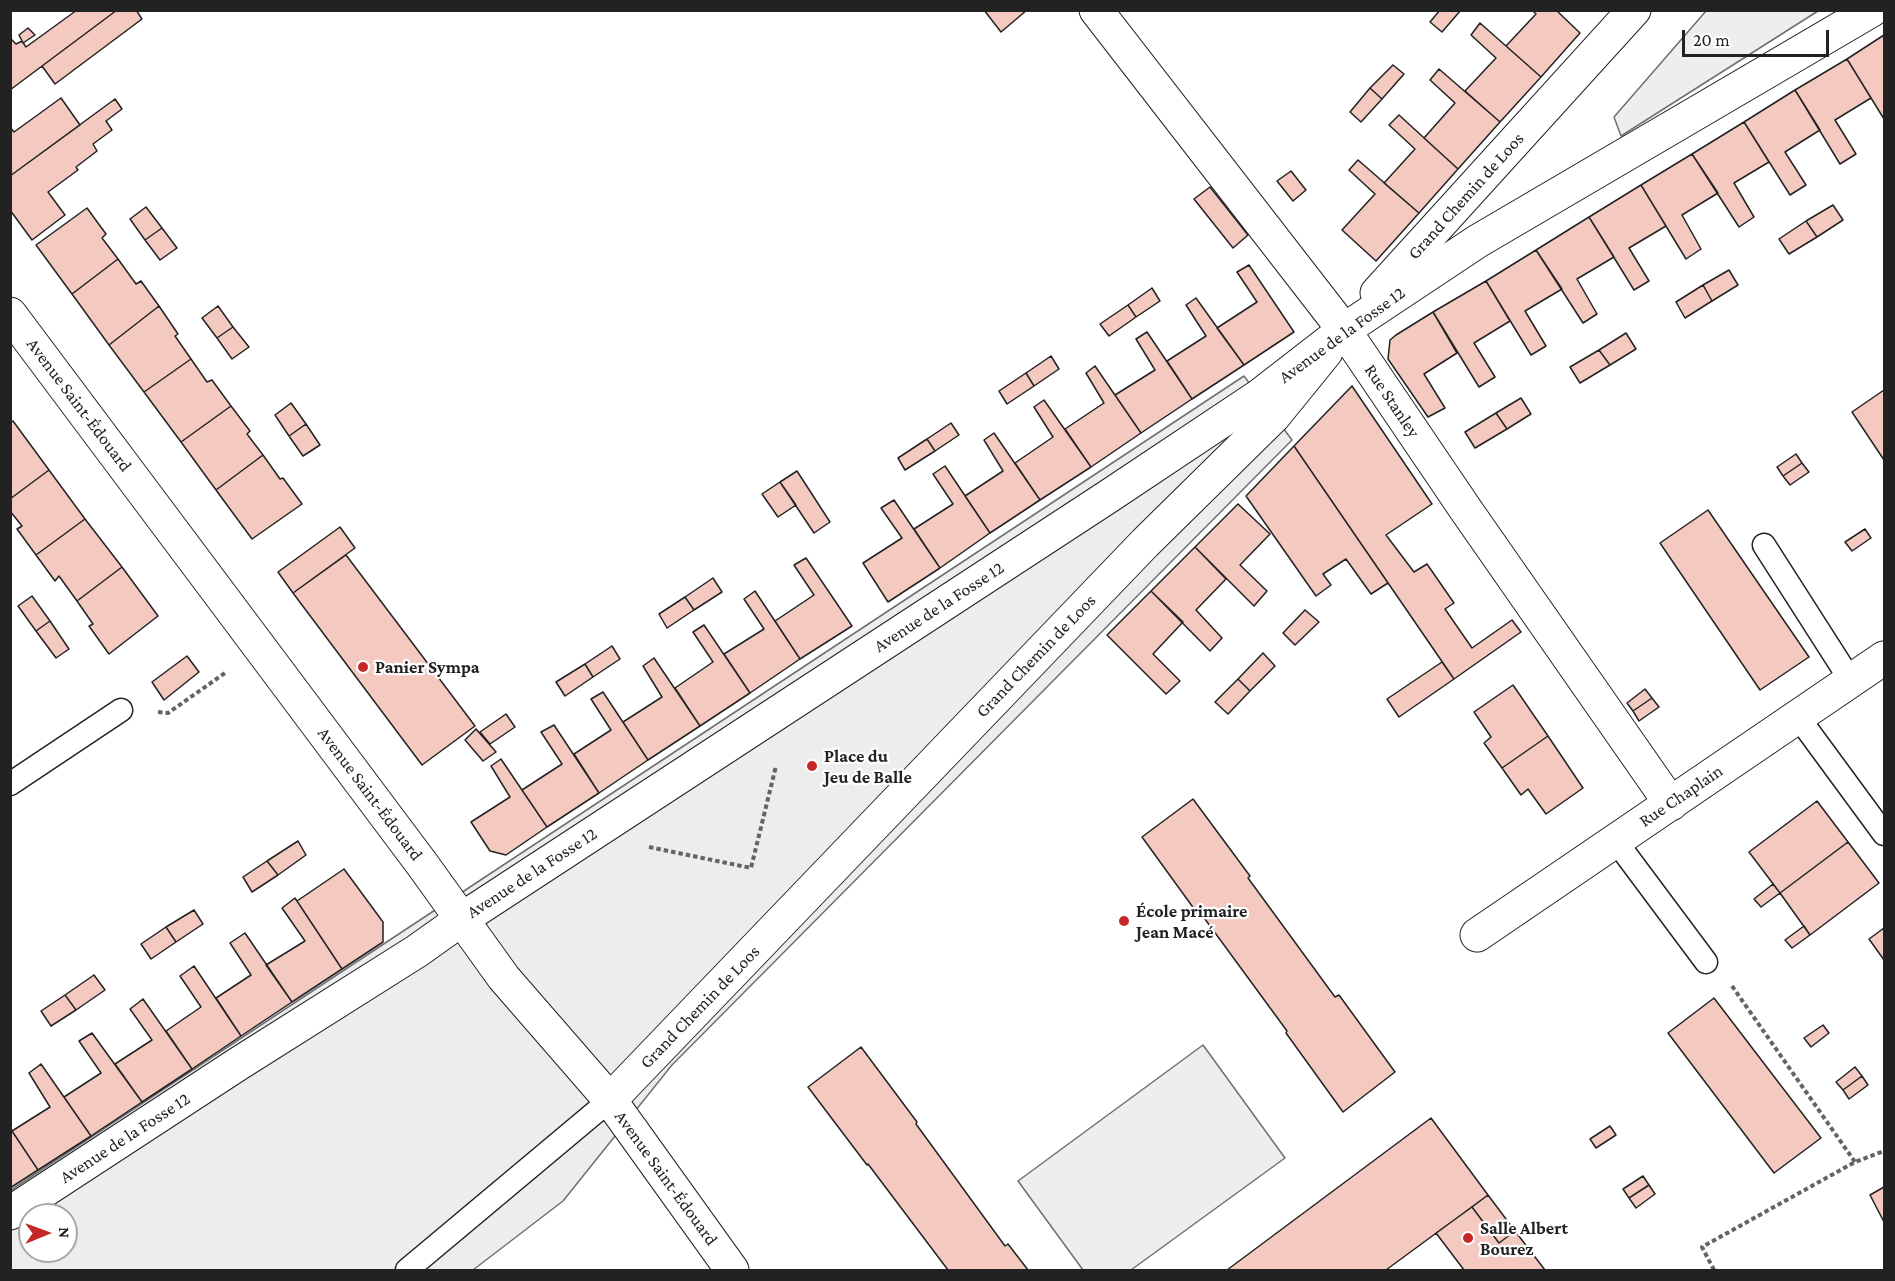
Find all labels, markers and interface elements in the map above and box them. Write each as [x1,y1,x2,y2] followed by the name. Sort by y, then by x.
[1685,18,1832,56] scale bar
[1693,30,1730,50] text: 20 m
[1403,128,1529,264] street label: Grand Chemin de Loos
[1275,282,1409,388] street label: Avenue de la Fosse 12
[22,334,136,476] street label: Avenue Saint-Édouard
[1360,360,1424,442] street label: Rue Stanley
[870,557,1008,657] street label: Avenue de la Fosse 12
[971,590,1101,722] street label: Grand Chemin de Loos
[375,656,480,678] place label: Panier Sympa
[356,660,370,674] marker: Panier Sympa
[313,723,427,865] street label: Avenue Saint-Édouard
[824,745,912,788] place label: Place du Jeu de Balle
[805,759,819,773] marker: Place du Jeu de Balle
[1635,760,1727,832] street label: Rue Chaplain
[463,823,601,923] street label: Avenue de la Fosse 12
[1136,900,1247,942] place label: École primaire Jean Macé
[1117,914,1131,928] marker: École primaire Jean Macé
[635,941,765,1073] street label: Grand Chemin de Loos
[56,1088,194,1188] street label: Avenue de la Fosse 12
[610,1106,722,1250] street label: Avenue Saint-Édouard
[18,1203,78,1263] north arrow
[1480,1217,1568,1260] place label: Salle Albert Bourez
[56,1227,73,1238] text: N
[1461,1231,1475,1245] marker: Salle Albert Bourez

